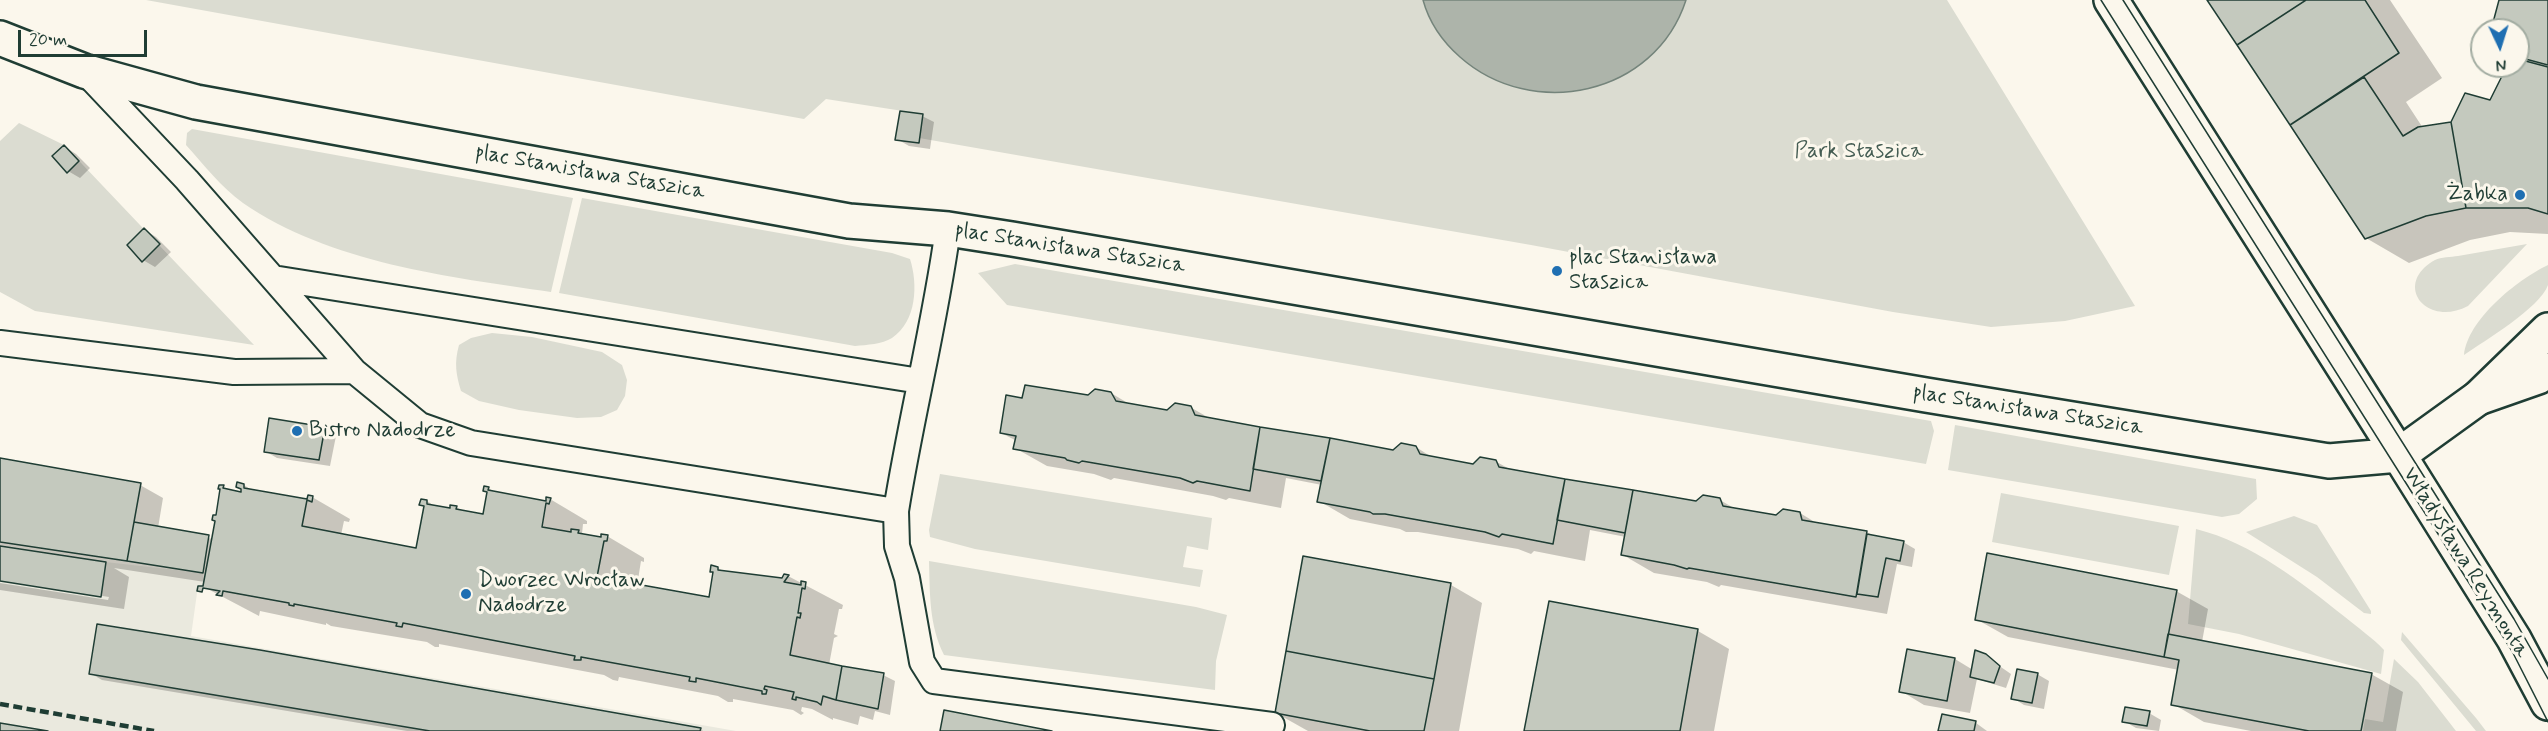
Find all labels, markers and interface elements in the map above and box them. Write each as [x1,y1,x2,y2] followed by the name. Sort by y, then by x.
[21,18,150,56] scale bar
[2470,18,2530,78] north arrow
[29,28,67,52] text: 20 m
[2495,54,2507,75] text: N
[1795,139,1923,165] park label: Park Staszica
[473,140,707,206] street label: plac Stanisława Staszica
[2446,182,2508,208] place label: Żabka
[2513,188,2527,202] marker: Żabka
[953,218,1187,280] street label: plac Stanisława Staszica
[1569,245,1717,296] place label: plac Stanisława Staszica
[1550,264,1564,278] marker: plac Stanisława Staszica
[1911,380,2145,442] street label: plac Stanisława Staszica
[309,418,456,444] place label: Bistro Nadodrze
[290,424,304,438] marker: Bistro Nadodrze
[2396,463,2534,663] street label: Władysława Reymonta
[478,568,644,620] place label: Dworzec Wrocław Nadodrze
[459,587,473,601] marker: Dworzec Wrocław Nadodrze

